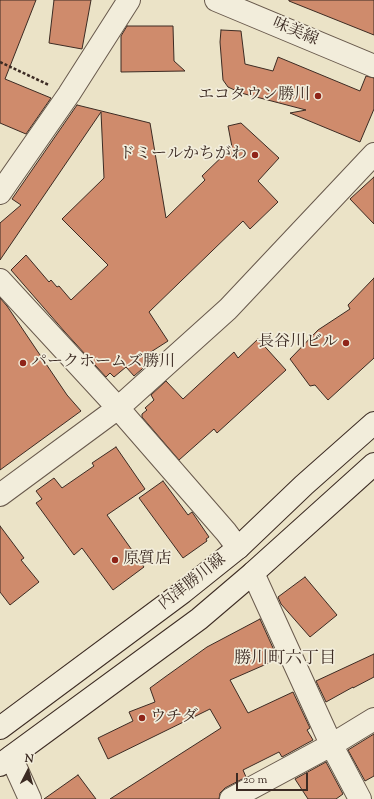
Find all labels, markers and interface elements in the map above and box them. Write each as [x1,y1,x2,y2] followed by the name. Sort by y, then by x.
[269,15,321,51] street label: 味美線
[198,86,310,106] place label: エコタウン勝川
[313,91,323,101] marker: エコタウン勝川
[119,145,247,165] place label: ドミールかちがわ
[250,150,260,160] marker: ドミールかちがわ
[258,333,338,353] place label: 長谷川ビル
[341,338,351,348] marker: 長谷川ビル
[31,353,175,373] place label: パークホームズ勝川
[18,358,28,368] marker: パークホームズ勝川
[123,550,171,570] place label: 原質店
[156,551,230,615] street label: 内津勝川線
[110,555,120,565] marker: 原質店
[234,650,336,670] district label: 勝川町六丁目
[150,708,198,728] place label: ウチダ
[137,713,147,723] marker: ウチダ
[8,751,48,791] north arrow
[24,751,34,767] text: N
[238,765,310,791] scale bar
[243,771,267,789] text: 20 m

